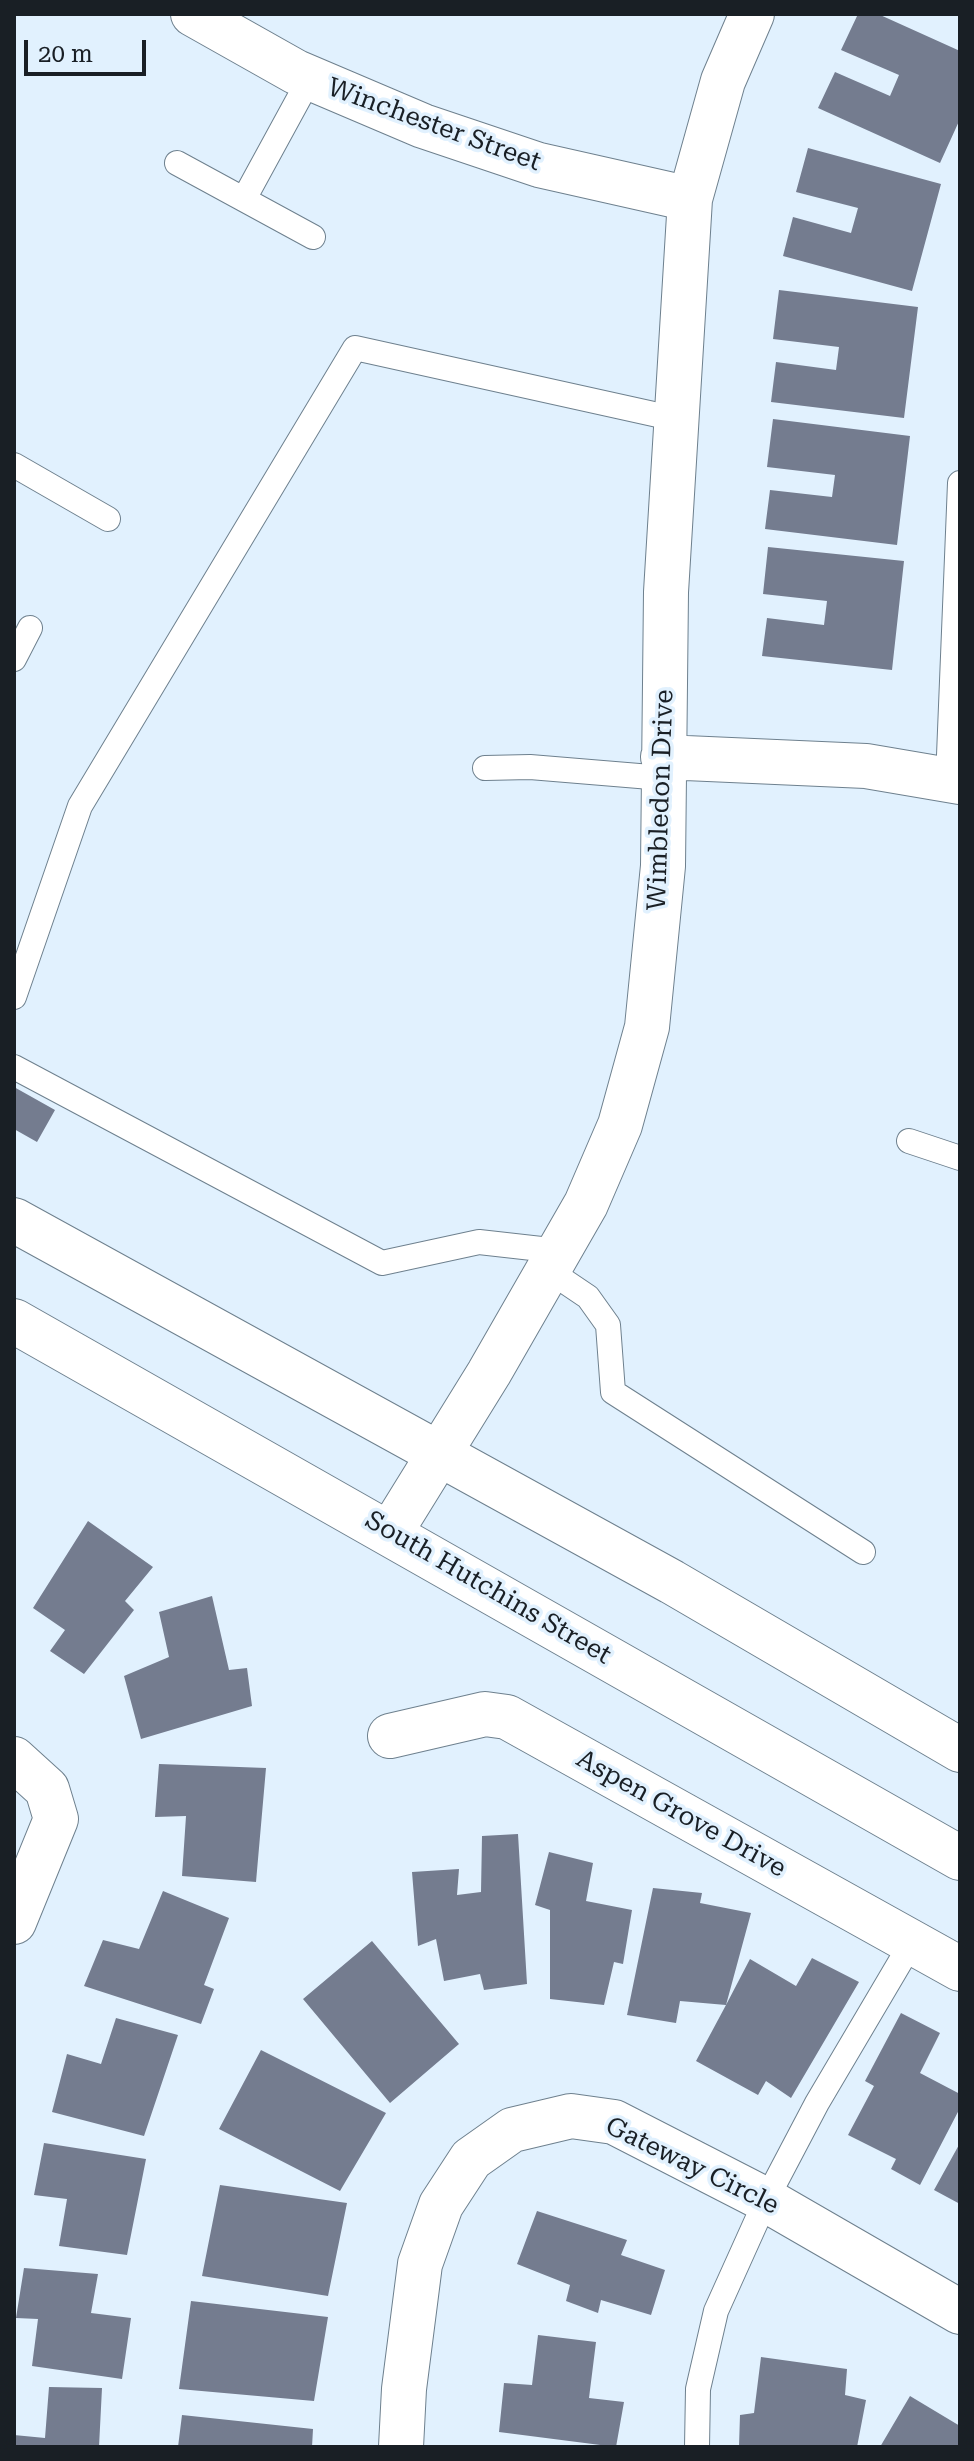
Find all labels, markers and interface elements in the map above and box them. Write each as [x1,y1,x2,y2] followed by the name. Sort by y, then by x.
[28,24,150,74] scale bar
[38,40,93,68] text: 20 m
[323,72,545,178] street label: Winchester Street
[642,689,680,911] street label: Wimbledon Drive
[359,1505,617,1671] street label: South Hutchins Street
[571,1743,791,1885] street label: Aspen Grove Drive
[600,2111,784,2221] street label: Gateway Circle

